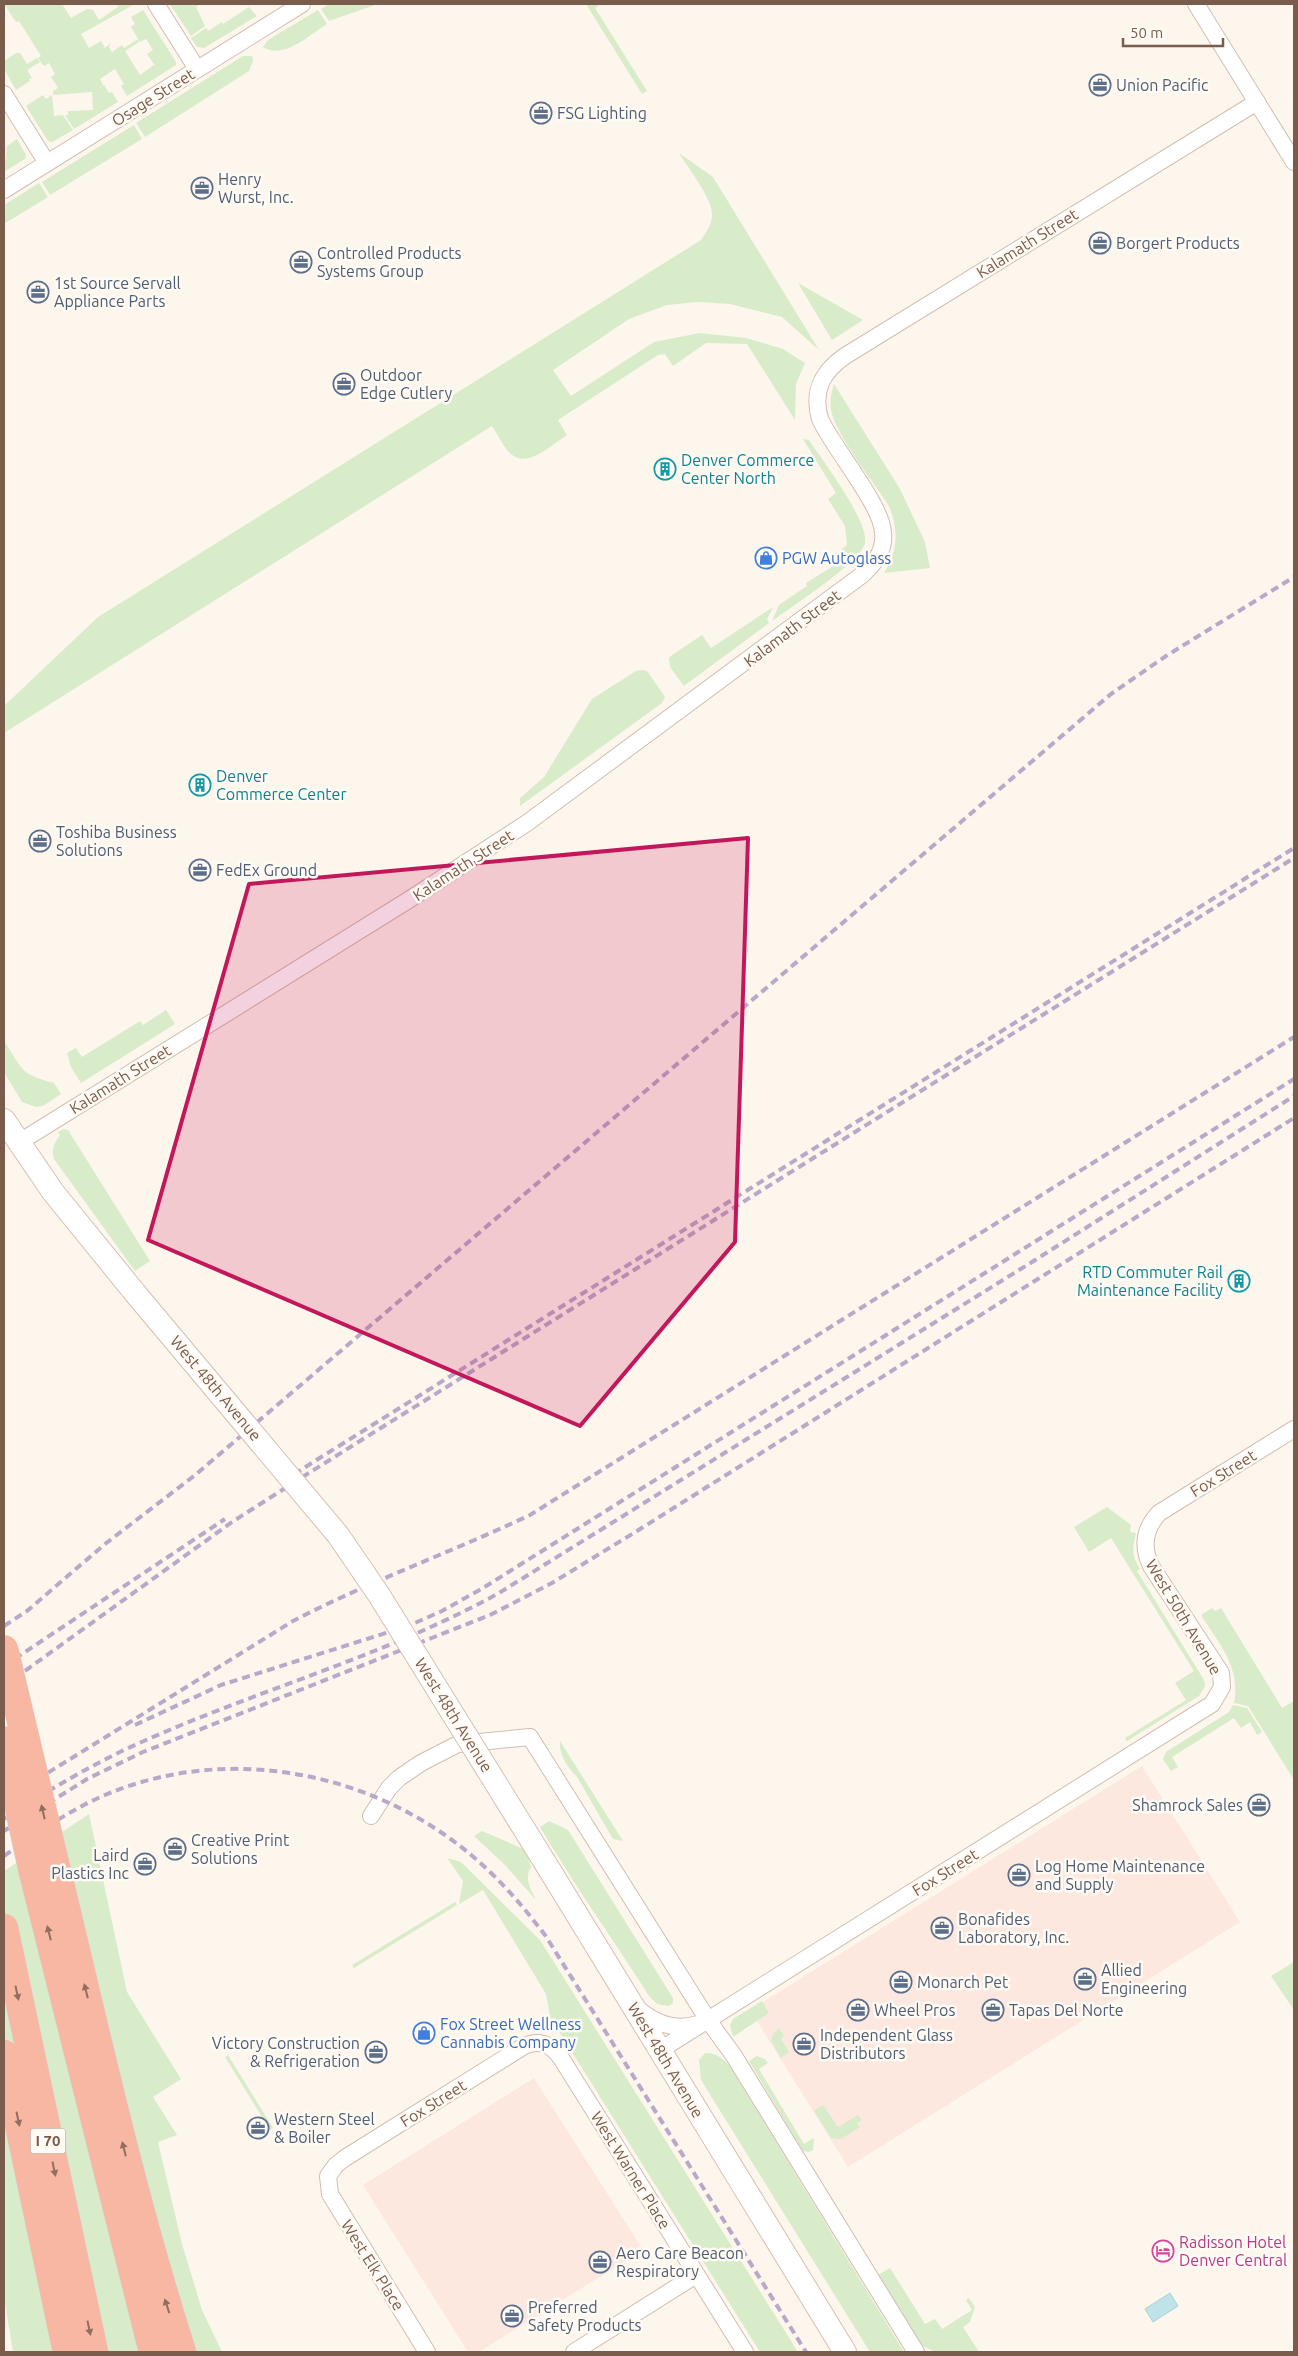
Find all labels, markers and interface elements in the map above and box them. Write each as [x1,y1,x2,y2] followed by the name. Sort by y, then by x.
[1123,15,1223,47] scale bar
[1130,24,1163,41] text: 50 m
[108,64,198,130] street label: Osage Street
[1088,73,1112,97] office icon: Union Pacific
[1116,76,1209,94] place label: Union Pacific
[529,101,553,125] office icon: FSG Lighting
[557,104,647,122] place label: FSG Lighting
[218,170,294,206] place label: Henry Wurst, Inc.
[190,176,214,200] office icon: Henry Wurst, Inc.
[973,204,1082,281] street label: Kalamath Street
[1088,231,1112,255] office icon: Borgert Products
[1116,234,1240,252] place label: Borgert Products
[317,244,461,280] place label: Controlled Products Systems Group
[289,250,313,274] office icon: Controlled Products Systems Group
[54,274,181,310] place label: 1st Source Servall Appliance Parts
[26,280,50,304] office icon: 1st Source Servall Appliance Parts
[360,366,452,402] place label: Outdoor Edge Cutlery
[332,372,356,396] office icon: Outdoor Edge Cutlery
[681,451,814,487] place label: Denver Commerce Center North
[653,457,677,481] building icon: Denver Commerce Center North
[754,546,778,570] shop icon: PGW Autoglass
[782,549,891,567] place label: PGW Autoglass
[740,585,844,670] street label: Kalamath Street
[216,767,346,803] place label: Denver Commerce Center
[188,773,212,797] building icon: Denver Commerce Center
[56,823,177,859] place label: Toshiba Business Solutions
[409,825,517,904] street label: Kalamath Street
[28,829,52,853] office icon: Toshiba Business Solutions
[188,858,212,882] office icon: FedEx Ground
[216,861,317,879] place label: FedEx Ground
[66,1040,175,1117] street label: Kalamath Street
[1077,1263,1223,1299] place label: RTD Commuter Rail Maintenance Facility
[1227,1269,1251,1293] building icon: RTD Commuter Rail Maintenance Facility
[167,1332,265,1444] street label: West 48th Avenue
[1187,1445,1260,1500] street label: Fox Street
[1142,1556,1226,1678] street label: West 50th Avenue
[412,1655,496,1775] street label: West 48th Avenue
[1247,1793,1271,1817] office icon: Shamrock Sales
[1132,1796,1243,1814] place label: Shamrock Sales
[39,1804,47,1819] one-way arrow
[191,1831,290,1867] place label: Creative Print Solutions
[163,1837,187,1861] office icon: Creative Print Solutions
[909,1844,982,1899] street label: Fox Street
[51,1846,130,1882] place label: Laird Plastics Inc
[133,1852,157,1876] office icon: Laird Plastics Inc
[1035,1857,1205,1893] place label: Log Home Maintenance and Supply
[1007,1863,1031,1887] office icon: Log Home Maintenance and Supply
[958,1910,1069,1946] place label: Bonafides Laboratory, Inc.
[930,1916,954,1940] office icon: Bonafides Laboratory, Inc.
[44,1925,52,1940] one-way arrow
[1101,1961,1187,1997] place label: Allied Engineering
[1073,1967,1097,1991] office icon: Allied Engineering
[889,1970,913,1994] office icon: Monarch Pet
[917,1973,1009,1991] place label: Monarch Pet
[82,1984,90,1999] one-way arrow
[14,1986,22,2002] one-way arrow
[846,1998,870,2022] office icon: Wheel Pros
[981,1998,1005,2022] office icon: Tapas Del Norte
[624,1999,708,2121] street label: West 48th Avenue
[874,2001,955,2019] place label: Wheel Pros
[1009,2001,1124,2019] place label: Tapas Del Norte
[440,2015,581,2051] place label: Fox Street Wellness Cannabis Company
[412,2021,436,2045] shop icon: Fox Street Wellness Cannabis Company
[820,2026,953,2062] place label: Independent Glass Distributors
[792,2032,816,2056] office icon: Independent Glass Distributors
[212,2034,360,2070] place label: Victory Construction & Refrigeration
[364,2040,388,2064] office icon: Victory Construction & Refrigeration
[397,2075,470,2130] street label: Fox Street
[588,2108,674,2232] street label: West Warner Place
[274,2110,375,2146] place label: Western Steel & Boiler
[14,2111,22,2127] one-way arrow
[246,2116,270,2140] office icon: Western Steel & Boiler
[30,2128,66,2154] road number: I 70
[120,2142,128,2157] one-way arrow
[51,2162,59,2178] one-way arrow
[338,2216,408,2314] street label: West Elk Place
[1179,2233,1287,2269] place label: Radisson Hotel Denver Central
[1151,2239,1175,2263] hotel icon: Radisson Hotel Denver Central
[616,2244,744,2280] place label: Aero Care Beacon Respiratory
[588,2250,612,2274] office icon: Aero Care Beacon Respiratory
[163,2298,170,2313] one-way arrow
[528,2298,641,2334] place label: Preferred Safety Products
[500,2304,524,2328] office icon: Preferred Safety Products
[85,2321,93,2336] one-way arrow

